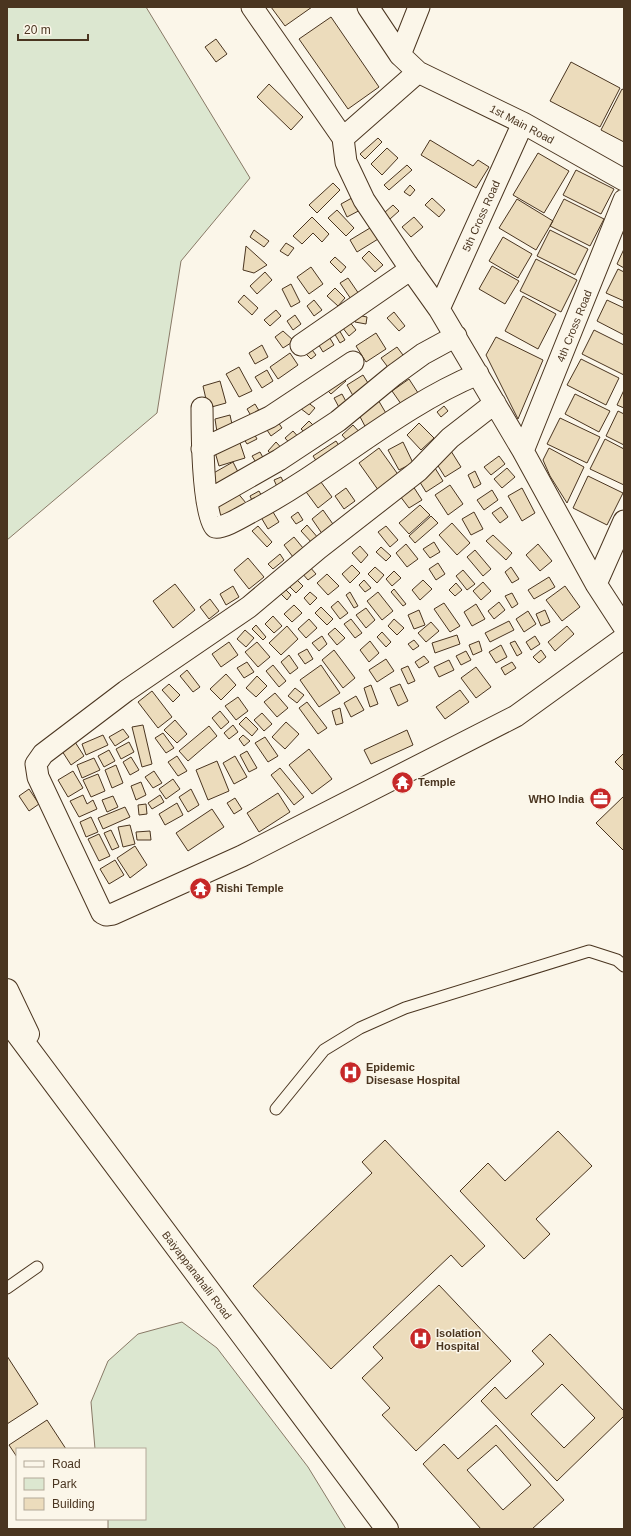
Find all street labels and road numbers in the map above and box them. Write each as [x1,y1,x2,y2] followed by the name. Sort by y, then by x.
[488,102,556,146] street label: 1st Main Road
[460,179,502,253] street label: 5th Cross Road
[554,288,594,364] street label: 4th Cross Road
[160,1229,234,1321] street label: Baiyappanahalli Road

